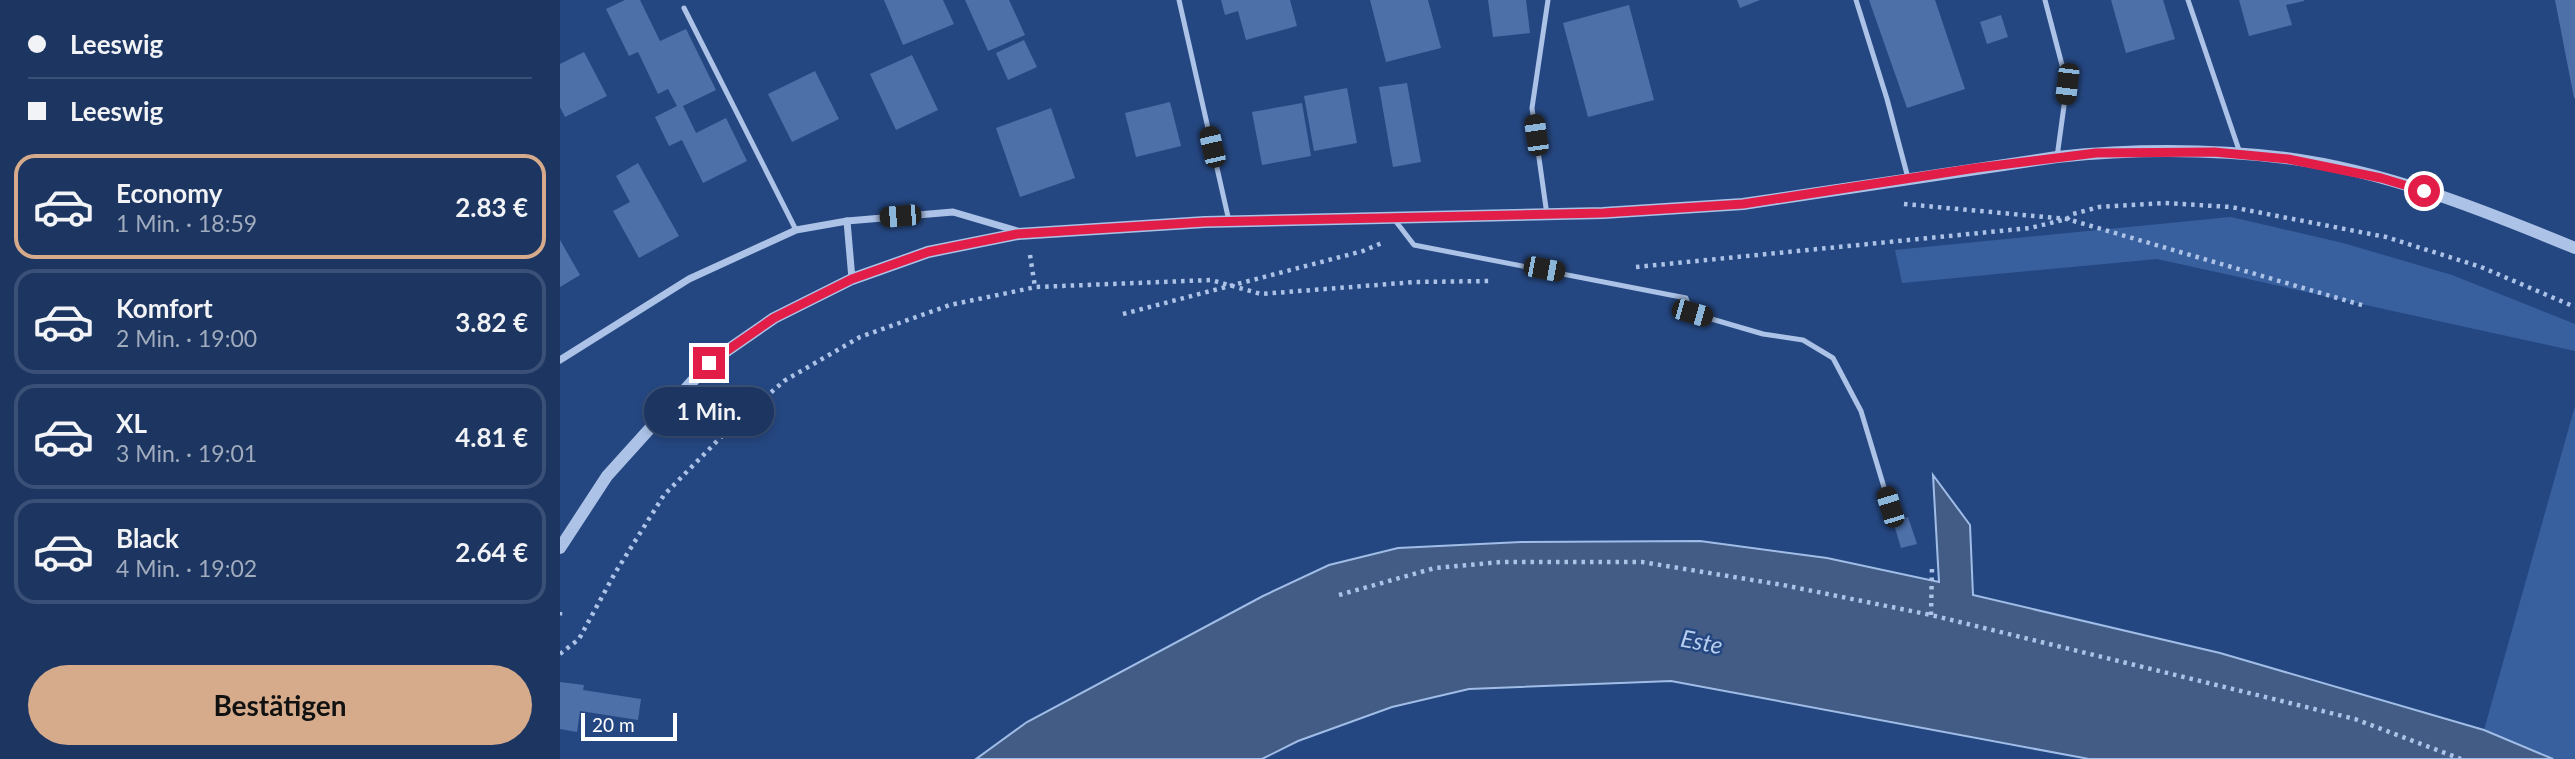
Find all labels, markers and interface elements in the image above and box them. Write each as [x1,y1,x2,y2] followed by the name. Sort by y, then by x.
[70,28,163,60] text: Leeswig
[2055,62,2080,106] car
[70,95,163,127] text: Leeswig
[1523,113,1550,157] car
[1198,124,1227,170] car
[32,175,95,238] icon: car
[2408,175,2440,207] route start
[116,177,222,209] text: Economy
[455,191,528,223] text: 2.83 €
[879,204,922,228] car
[116,209,257,237] text: 1 Min. · 18:59
[1522,255,1567,283] car
[32,290,95,353] icon: car
[116,292,213,324] text: Komfort
[1669,297,1716,329] car
[455,306,528,338] text: 3.82 €
[116,324,257,352] text: 2 Min. · 19:00
[693,347,725,379] route end
[644,388,774,436] callout: 1 Min.
[677,397,741,425] text: 1 Min.
[32,405,95,468] icon: car
[116,407,147,439] text: XL
[455,421,528,453] text: 4.81 €
[116,439,257,467] text: 3 Min. · 19:01
[1874,484,1907,530] car
[32,520,95,583] icon: car
[116,522,179,554] text: Black
[455,536,528,568] text: 2.64 €
[116,554,257,582] text: 4 Min. · 19:02
[1679,623,1725,659] water label: Este
[28,665,532,745] button: Bestätigen
[581,710,677,742] scale bar
[592,713,635,736] text: 20 m

